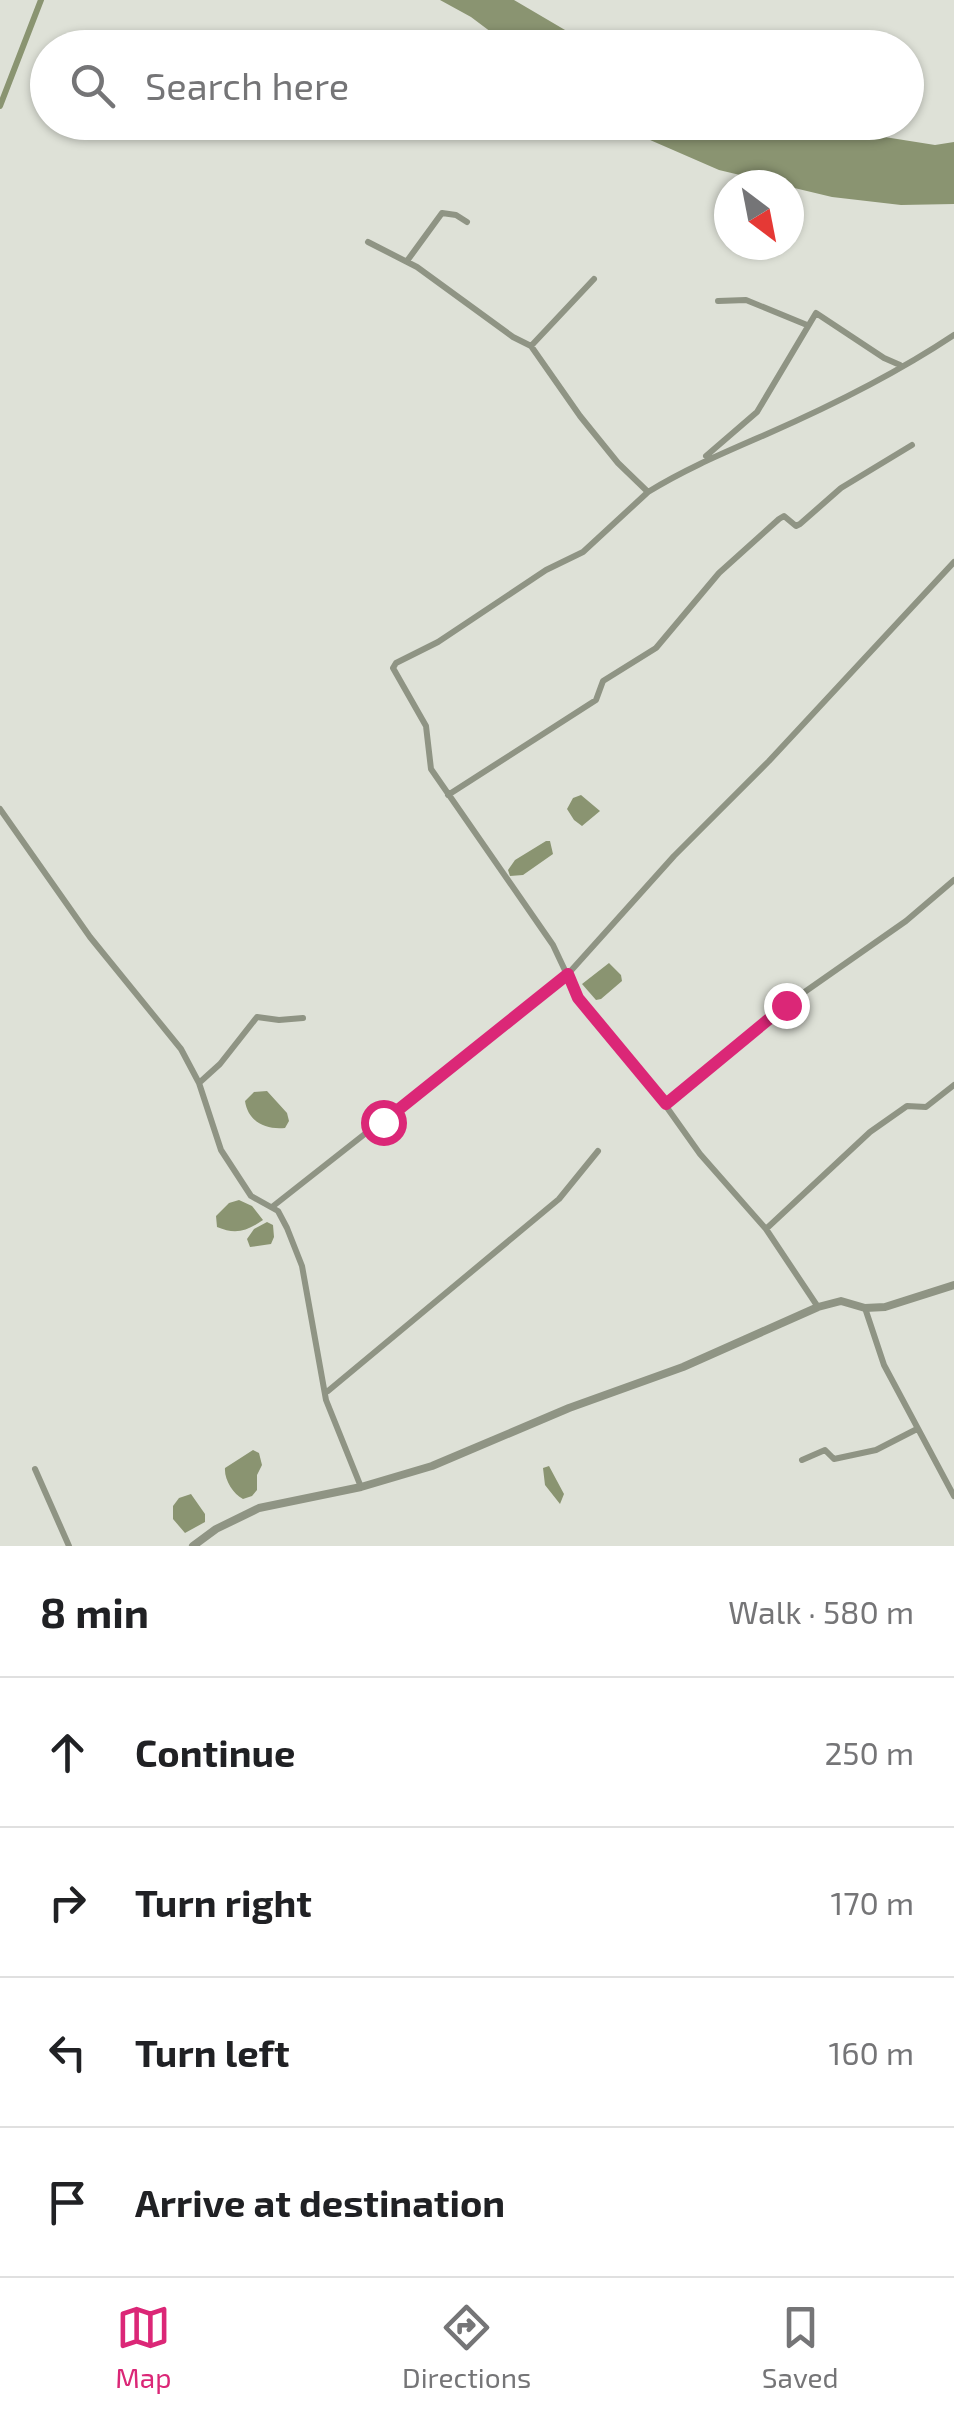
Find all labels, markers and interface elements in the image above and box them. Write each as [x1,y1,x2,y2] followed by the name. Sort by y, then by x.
[30,30,924,140] search box
[65,58,120,113] icon: search
[145,62,349,108] text: Search here
[714,170,804,260] north arrow
[764,983,810,1029] route end
[361,1100,407,1146] route start
[40,1586,149,1636] text: 8 min
[728,1592,914,1630] text: Walk · 580 m
[40,1725,95,1780] icon: ahead
[135,1729,295,1775] text: Continue
[824,1733,914,1771] text: 250 m
[40,1875,95,1930] icon: right
[135,1879,312,1925] text: Turn right
[830,1883,914,1921] text: 170 m
[40,2025,95,2080] icon: left
[135,2029,290,2075] text: Turn left
[828,2033,914,2071] text: 160 m
[40,2175,95,2230] icon: arrive
[135,2179,505,2225] text: Arrive at destination
[115,2300,171,2394] tab: Map
[402,2300,531,2394] tab: Directions
[762,2300,839,2394] tab: Saved

